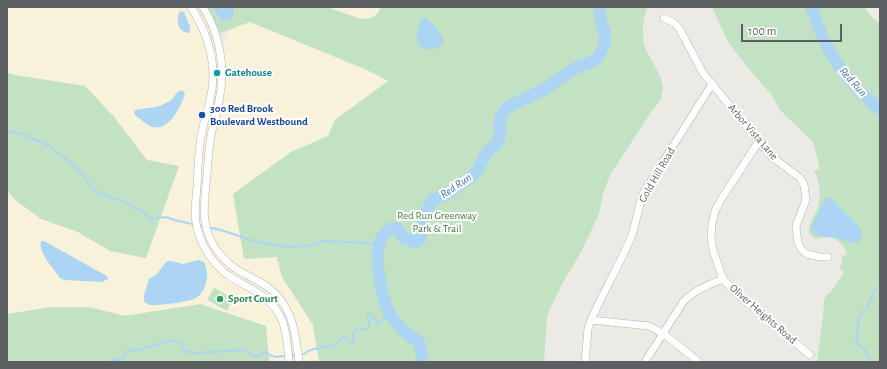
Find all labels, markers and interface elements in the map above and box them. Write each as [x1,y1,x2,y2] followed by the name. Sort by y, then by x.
[743,16,844,42] scale bar
[748,25,776,37] text: 100 m
[836,64,870,100] water label: Red Run
[225,66,272,80] place label: Gatehouse
[212,68,222,78] marker: Gatehouse
[725,101,781,163] street label: Arbor Vista Lane
[210,102,308,128] place label: 300 Red Brook Boulevard Westbound
[197,110,207,120] marker: 300 Red Brook Boulevard Westbound
[636,145,678,205] street label: Gold Hill Road
[438,170,474,202] water label: Red Run
[397,209,477,235] park label: Red Run Greenway Park & Trail
[727,281,799,347] street label: Oliver Heights Road
[228,292,278,306] place label: Sport Court
[215,294,225,304] marker: Sport Court

